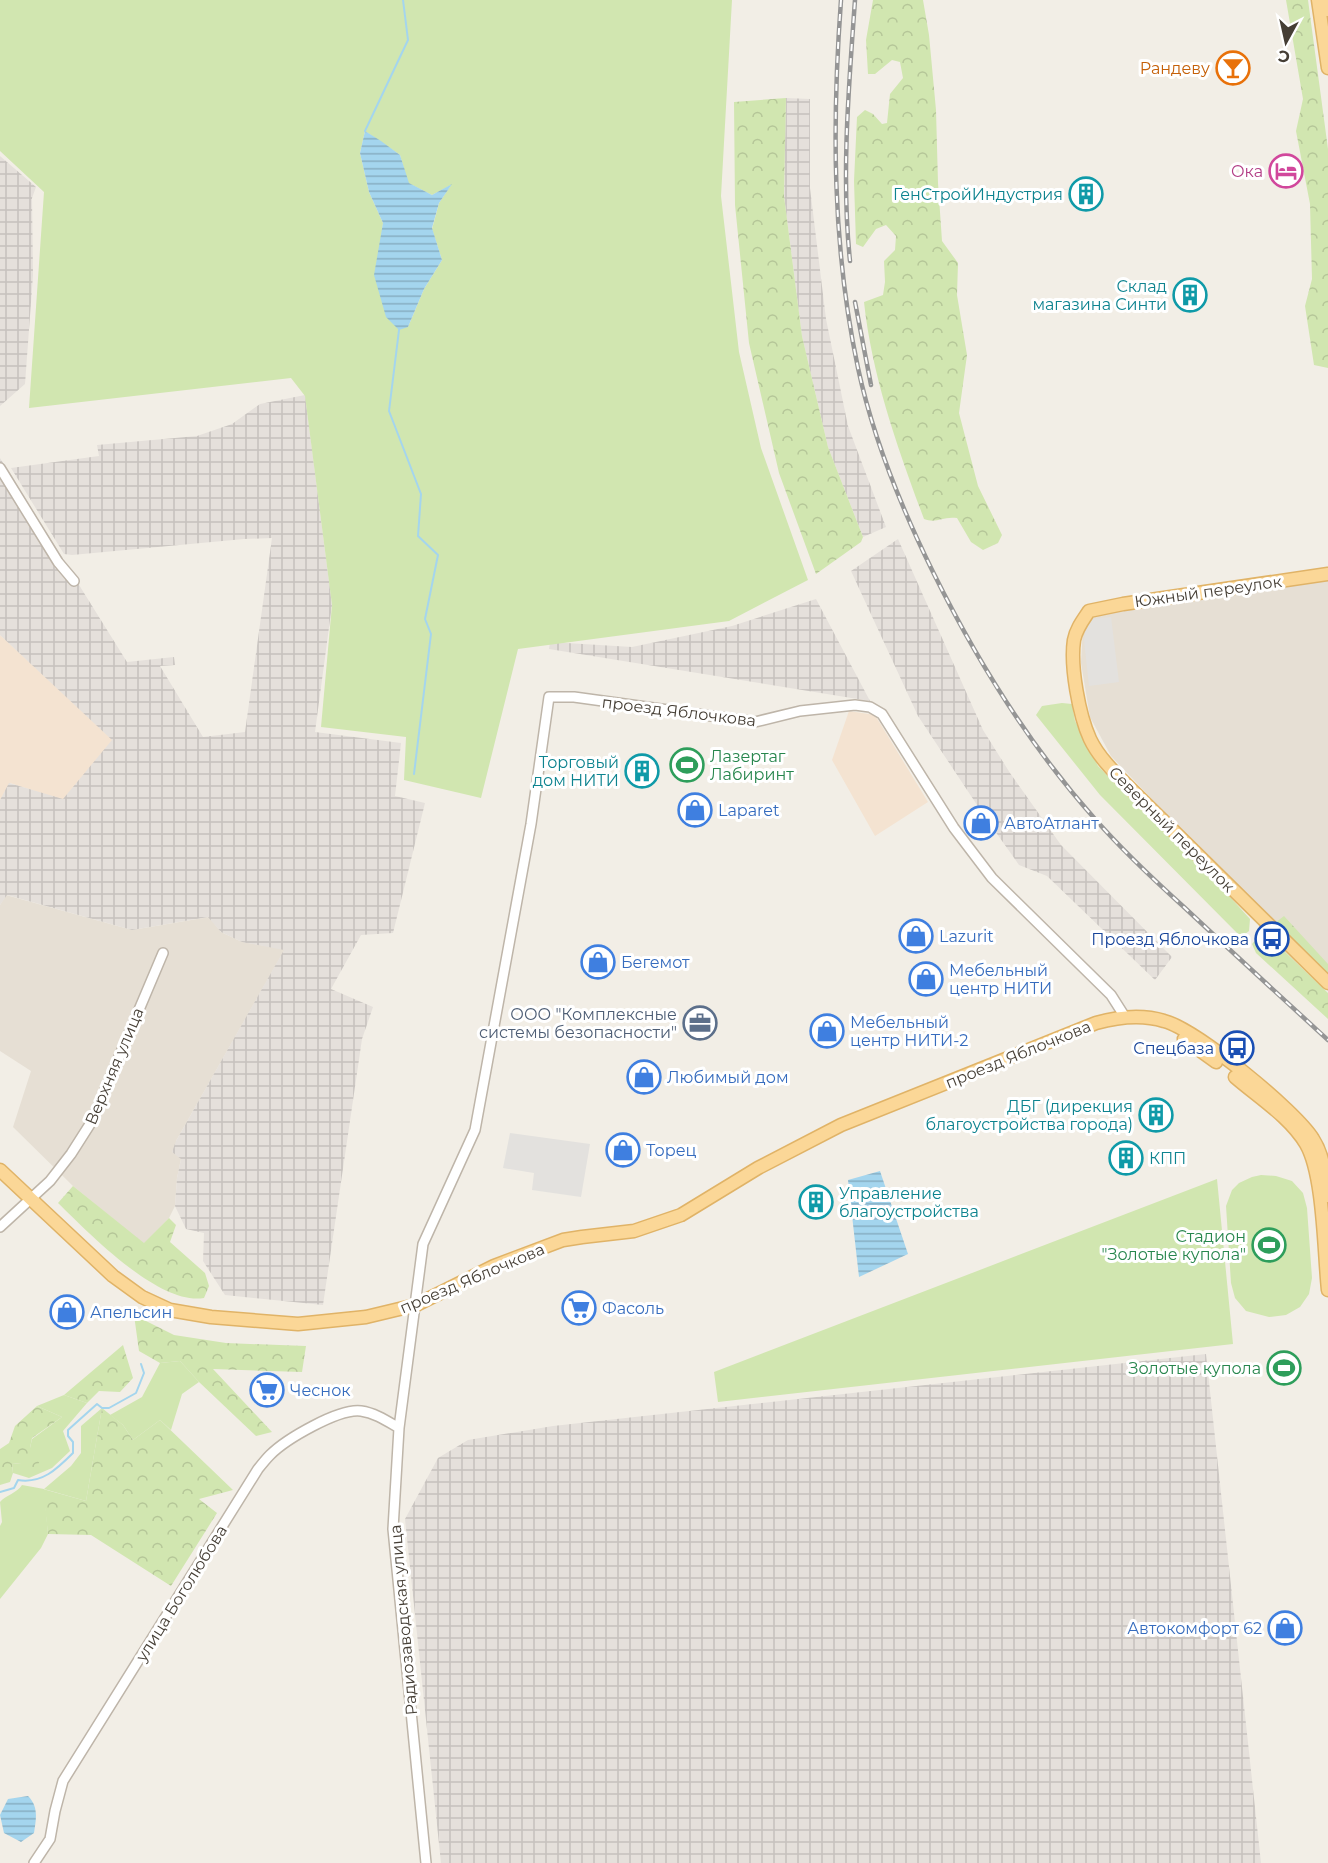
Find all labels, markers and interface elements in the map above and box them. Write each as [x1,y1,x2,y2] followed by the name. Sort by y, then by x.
[1256,12,1316,72] north arrow
[1277,46,1291,67] text: С
[1215,50,1251,86] bar icon: Рандеву
[1140,59,1210,78] place label: Рандеву
[1268,153,1304,189] hotel icon: Ока
[1231,162,1263,181] place label: Ока
[1068,176,1104,212] building icon: ГенСтройИндустрия
[893,185,1063,204] place label: ГенСтройИндустрия
[1032,277,1167,314] place label: Склад магазина Синти
[1172,277,1208,313] building icon: Склад магазина Синти
[1133,572,1284,611] street label: Южный переулок
[601,693,757,730] street label: проезд Яблочкова
[669,747,705,783] sports icon: Лазертаг Лабиринт
[710,747,794,784] place label: Лазертаг Лабиринт
[533,753,619,790] place label: Торговый дом НИТИ
[624,753,660,789] building icon: Торговый дом НИТИ
[1105,763,1239,897] street label: Северный переулок
[677,792,713,828] shop icon: Laparet
[718,801,780,820] place label: Laparet
[963,805,999,841] shop icon: АвтоАтлант
[1004,814,1099,833] place label: АвтоАтлант
[898,918,934,954] shop icon: Lazurit
[1254,921,1290,957] bus stop icon: Проезд Яблочкова
[939,927,994,946] place label: Lazurit
[1091,930,1249,949] place label: Проезд Яблочкова
[580,944,616,980] shop icon: Бегемот
[621,953,690,972] place label: Бегемот
[908,961,944,997] shop icon: Мебельный центр НИТИ
[949,961,1052,998] place label: Мебельный центр НИТИ
[81,1005,148,1128] street label: Верхняя улица
[479,1005,677,1042] place label: ООО "Комплексные системы безопасности"
[682,1005,718,1041] office icon: ООО "Комплексные системы безопасности"
[809,1013,845,1049] shop icon: Мебельный центр НИТИ-2
[850,1013,968,1050] place label: Мебельный центр НИТИ-2
[943,1017,1094,1092] street label: проезд Яблочкова
[1219,1030,1255,1066] bus stop icon: Спецбаза
[1133,1039,1214,1058] place label: Спецбаза
[626,1059,662,1095] shop icon: Любимый дом
[667,1068,789,1087] place label: Любимый дом
[925,1097,1133,1134] place label: ДБГ (дирекция благоустройства города)
[1138,1097,1174,1133] building icon: ДБГ (дирекция благоустройства города)
[605,1132,641,1168] shop icon: Торец
[1108,1140,1144,1176] building icon: КПП
[646,1141,697,1160] place label: Торец
[1149,1149,1186,1168] place label: КПП
[798,1184,834,1220] building icon: Управление благоустройства
[839,1184,979,1221] place label: Управление благоустройства
[1102,1227,1246,1264] place label: Стадион "Золотые купола"
[1251,1227,1287,1263] sports icon: Стадион "Золотые купола"
[397,1239,547,1318] street label: проезд Яблочкова
[561,1290,597,1326] supermarket icon: Фасоль
[49,1294,85,1330] shop icon: Апельсин
[602,1299,664,1318] place label: Фасоль
[90,1303,172,1322] place label: Апельсин
[1266,1350,1302,1386] sports icon: Золотые купола
[1128,1359,1261,1378] place label: Золотые купола
[249,1372,285,1408] supermarket icon: Чеснок
[290,1381,351,1400] place label: Чеснок
[131,1522,231,1666] street label: улица Боголюбова
[386,1524,421,1716] street label: Радиозаводская улица
[1267,1610,1303,1646] shop icon: Автокомфорт 62
[1127,1619,1262,1638] place label: Автокомфорт 62

